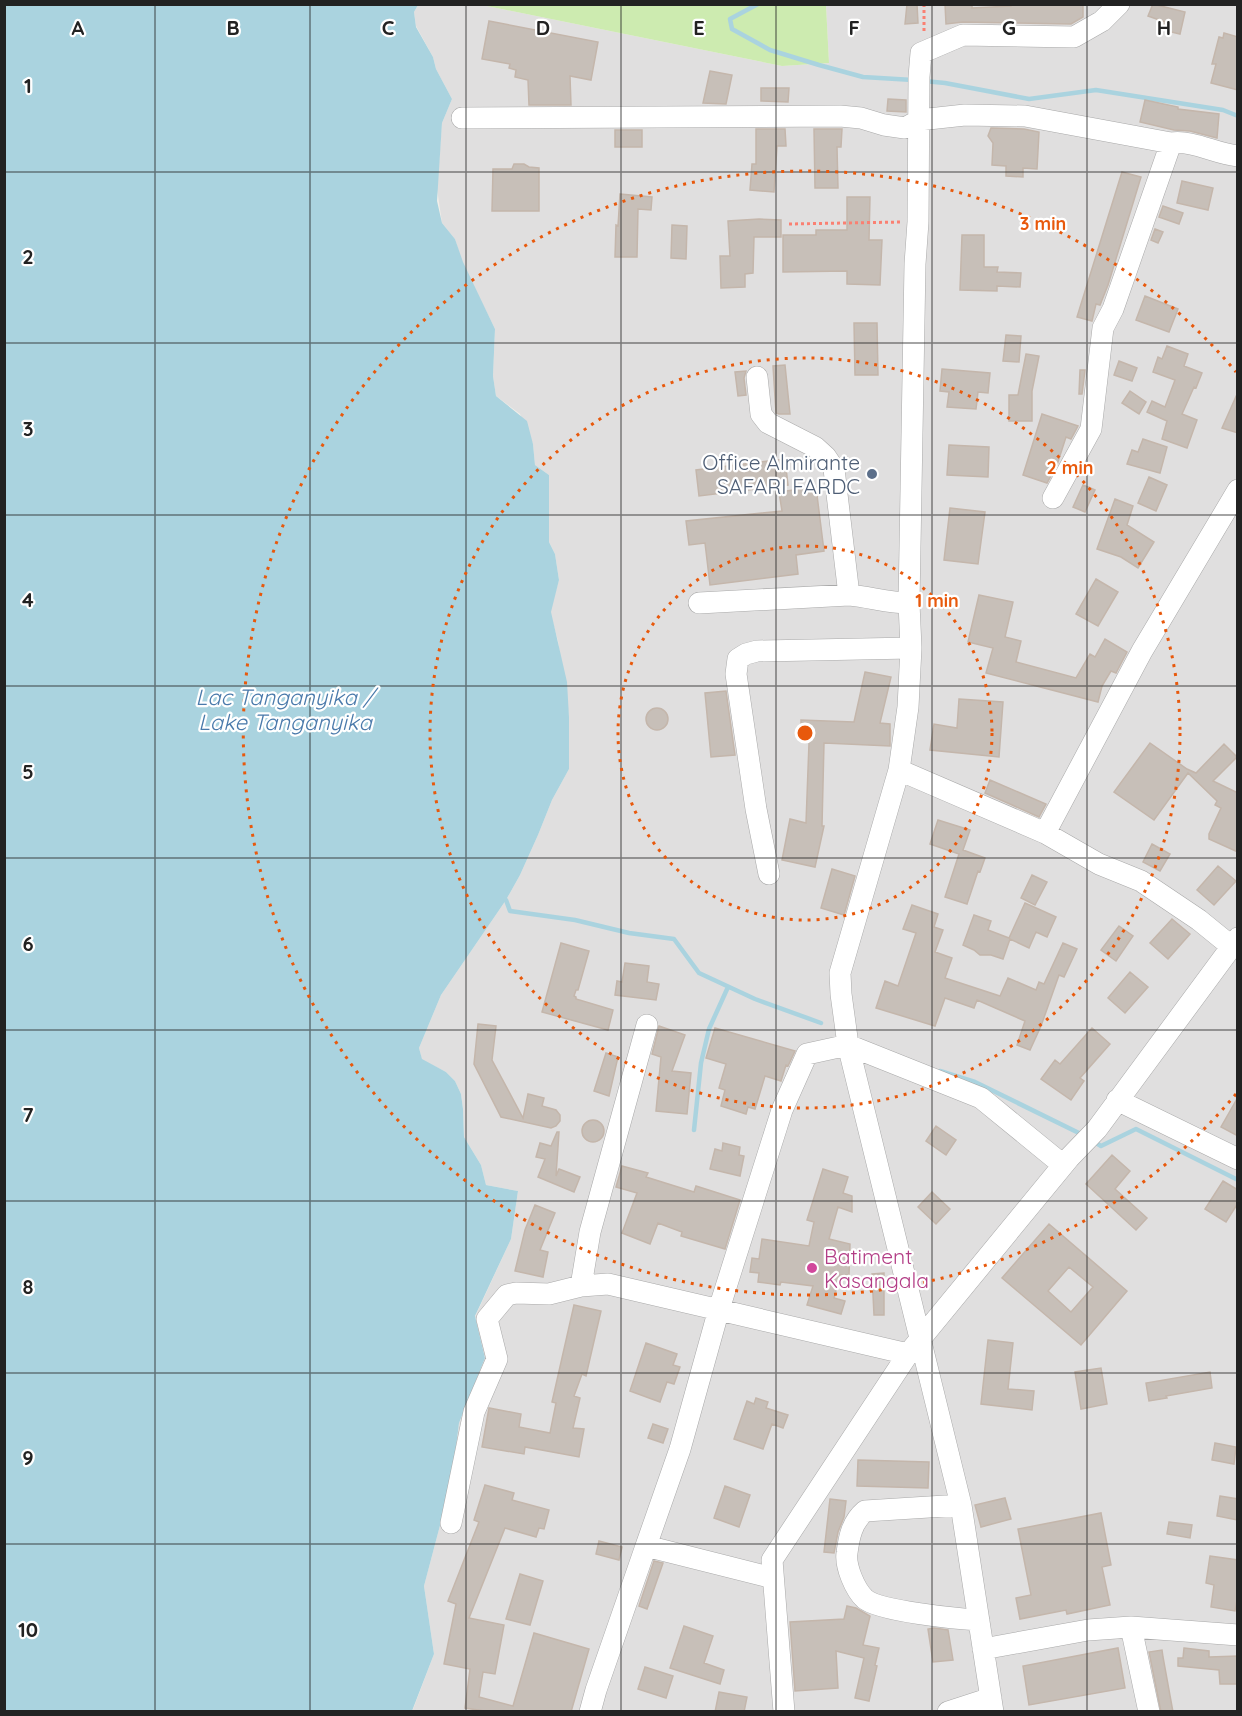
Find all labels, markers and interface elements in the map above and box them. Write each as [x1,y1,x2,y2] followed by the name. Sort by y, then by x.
[72,15,85,40] text: A
[226,15,240,40] text: B
[382,15,395,40] text: C
[536,15,550,40] text: D
[693,15,705,40] text: E
[848,15,860,40] text: F
[1002,15,1016,40] text: G
[1157,15,1171,40] text: H
[24,73,32,98] text: 1
[1020,212,1066,235] text: 3 min
[22,244,34,269] text: 2
[23,416,33,441] text: 3
[702,449,860,499] place label: Office Almirante SAFARI FARDC
[1047,456,1093,479] text: 2 min
[865,467,879,481] marker: Office Almirante SAFARI FARDC
[22,587,34,612] text: 4
[915,589,959,612] text: 1 min
[196,683,379,736] water label: Lac Tanganyika / Lake Tanganyika
[795,723,815,743] centre of rings
[22,759,34,784] text: 5
[22,931,34,956] text: 6
[23,1102,34,1127] text: 7
[824,1243,929,1293] place label: Batiment Kasangala
[805,1261,819,1275] marker: Batiment Kasangala
[23,1274,34,1299] text: 8
[22,1445,34,1470] text: 9
[18,1617,38,1642] text: 10

